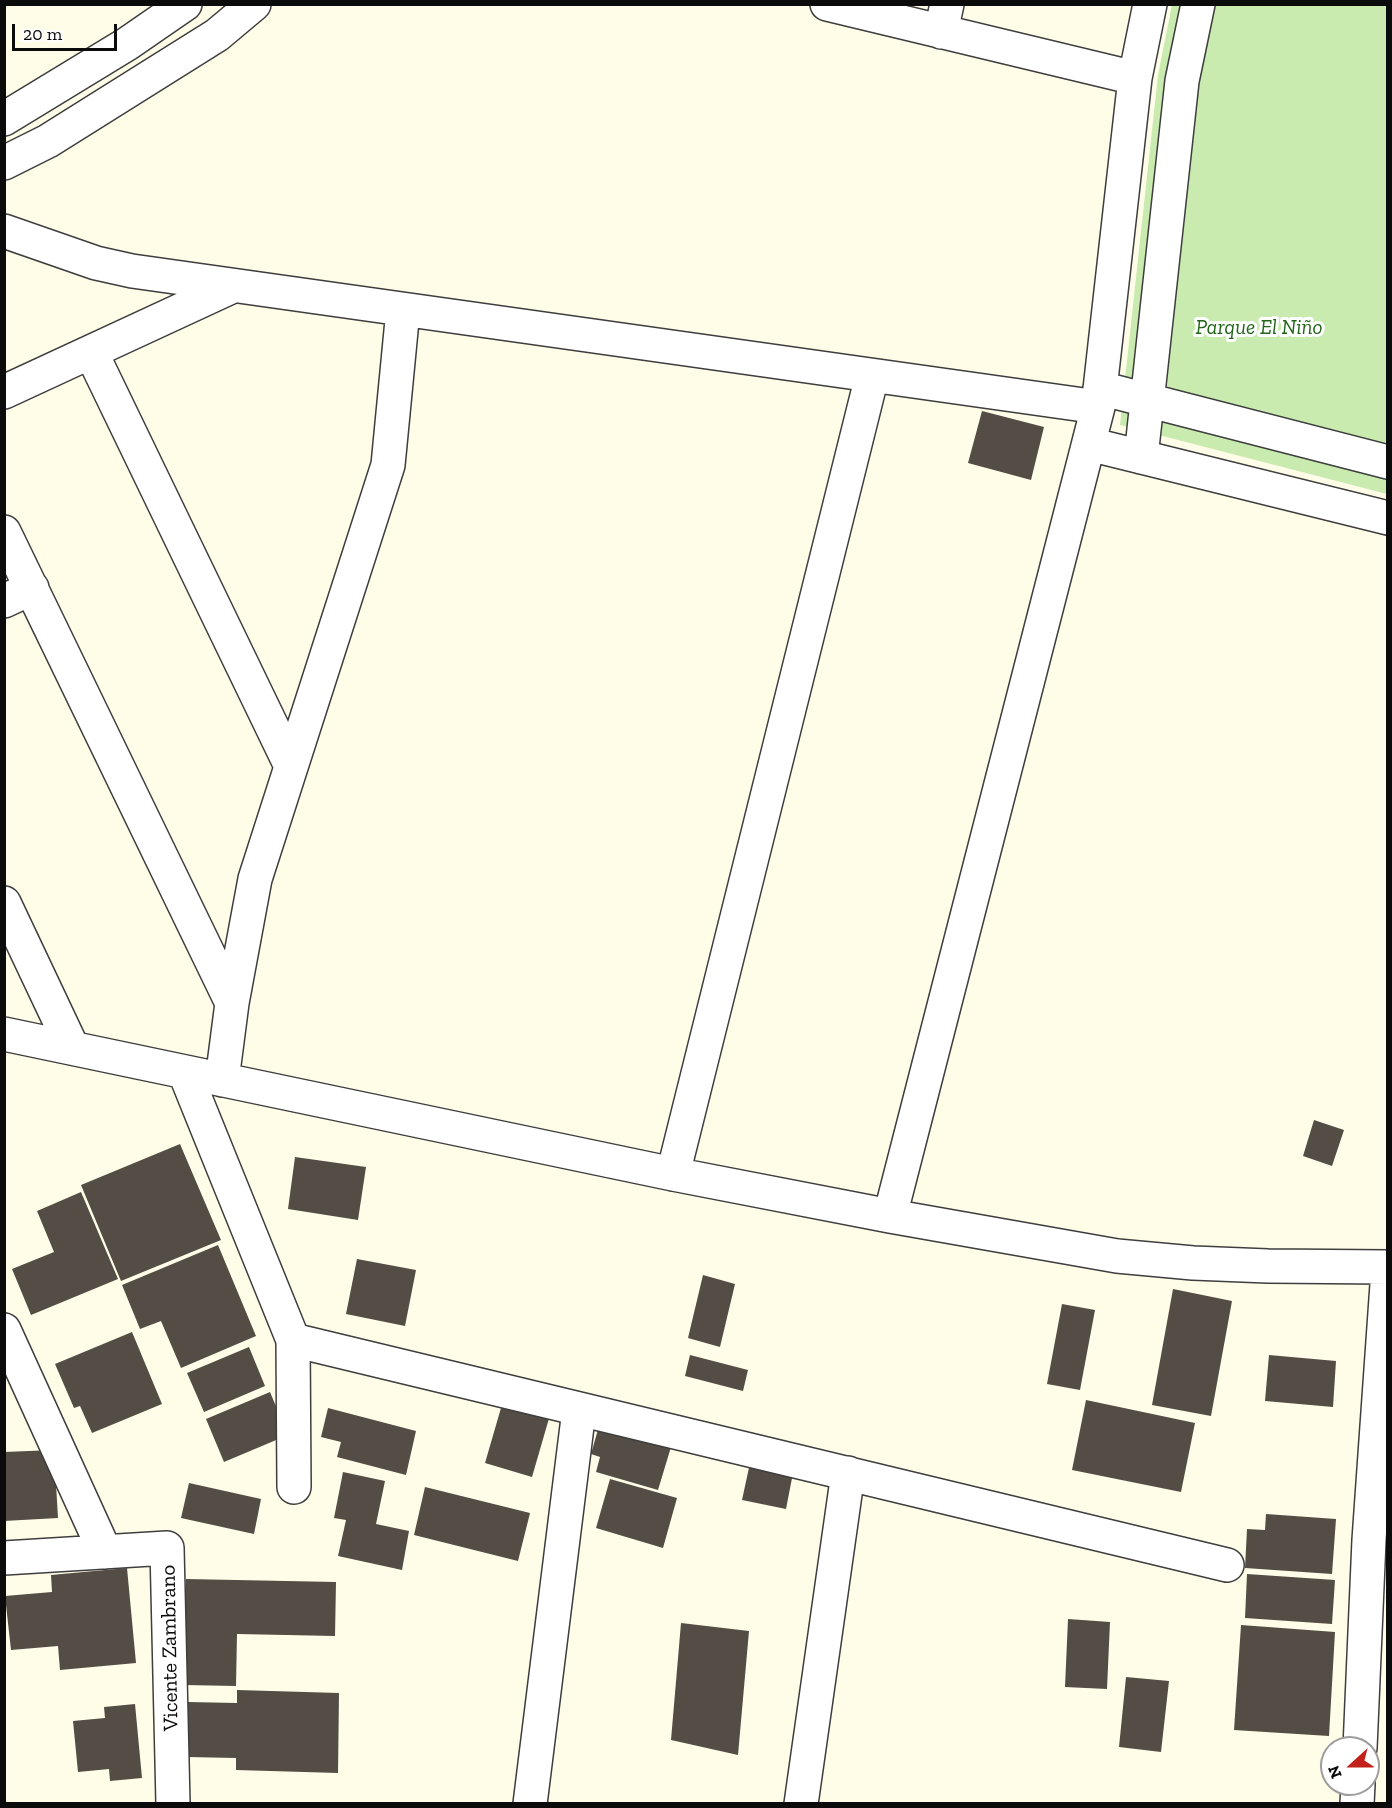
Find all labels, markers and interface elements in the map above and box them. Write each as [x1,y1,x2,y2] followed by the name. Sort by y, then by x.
[15,12,120,50] scale bar
[23,23,62,45] text: 20 m
[1195,315,1323,341] park label: Parque El Niño
[156,1565,184,1731] street label: Vicente Zambrano
[1320,1736,1380,1796] north arrow
[1324,1763,1346,1781] text: N

